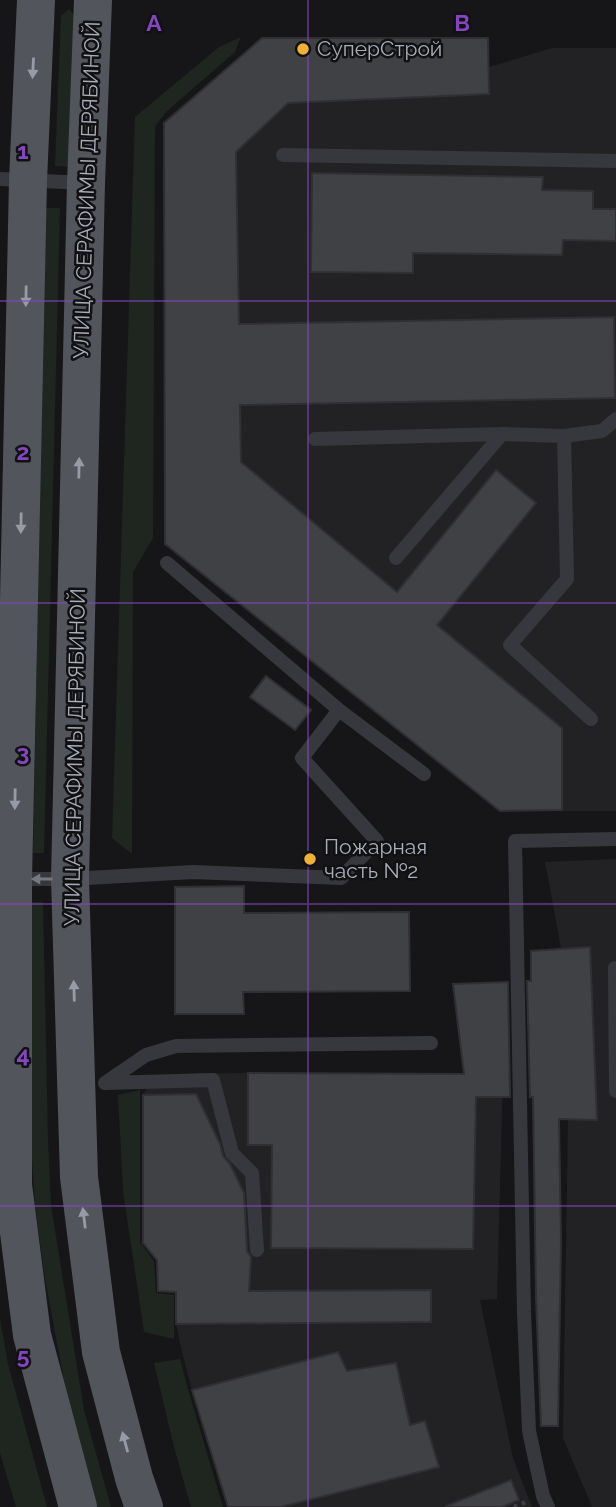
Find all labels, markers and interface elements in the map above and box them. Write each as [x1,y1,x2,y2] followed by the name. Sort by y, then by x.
[146,9,162,36] text: A
[454,9,470,36] text: B
[68,21,105,359] street label: УЛИЦА СЕРАФИМЫ ДЕРЯБИНОЙ
[317,36,442,61] place label: СуперСтрой
[295,41,311,57] marker: СуперСтрой
[28,57,39,79] one-way arrow
[17,137,29,164] text: 1
[20,285,31,307] one-way arrow
[17,438,29,465] text: 2
[74,457,85,479] one-way arrow
[15,512,26,534] one-way arrow
[59,588,90,926] street label: УЛИЦА СЕРАФИМЫ ДЕРЯБИНОЙ
[17,739,29,766] text: 3
[9,789,20,811] one-way arrow
[324,834,427,883] place label: Пожарная часть №2
[302,851,318,867] marker: Пожарная часть №2
[30,873,52,885] one-way arrow
[68,980,79,1002] one-way arrow
[16,1041,30,1068] text: 4
[79,1207,90,1229] one-way arrow
[17,1342,30,1369] text: 5
[119,1431,129,1452] one-way arrow

